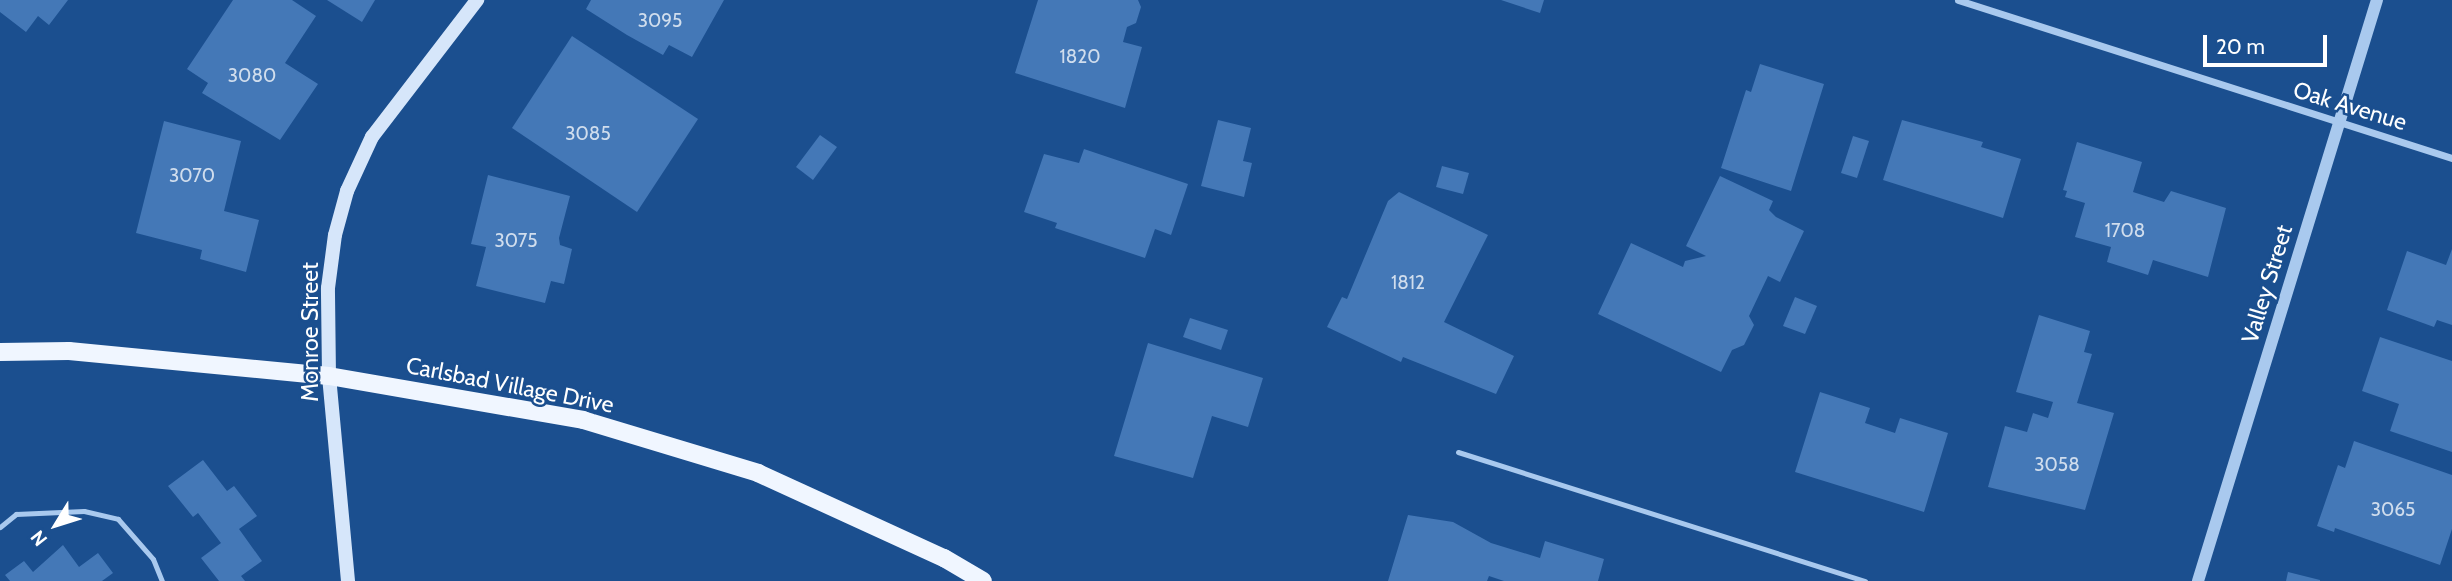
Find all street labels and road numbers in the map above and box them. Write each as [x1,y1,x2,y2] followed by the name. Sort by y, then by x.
[2290,76,2410,136] street label: Oak Avenue
[2236,221,2298,347] street label: Valley Street
[296,262,324,402] street label: Monroe Street
[404,351,616,419] street label: Carlsbad Village Drive

